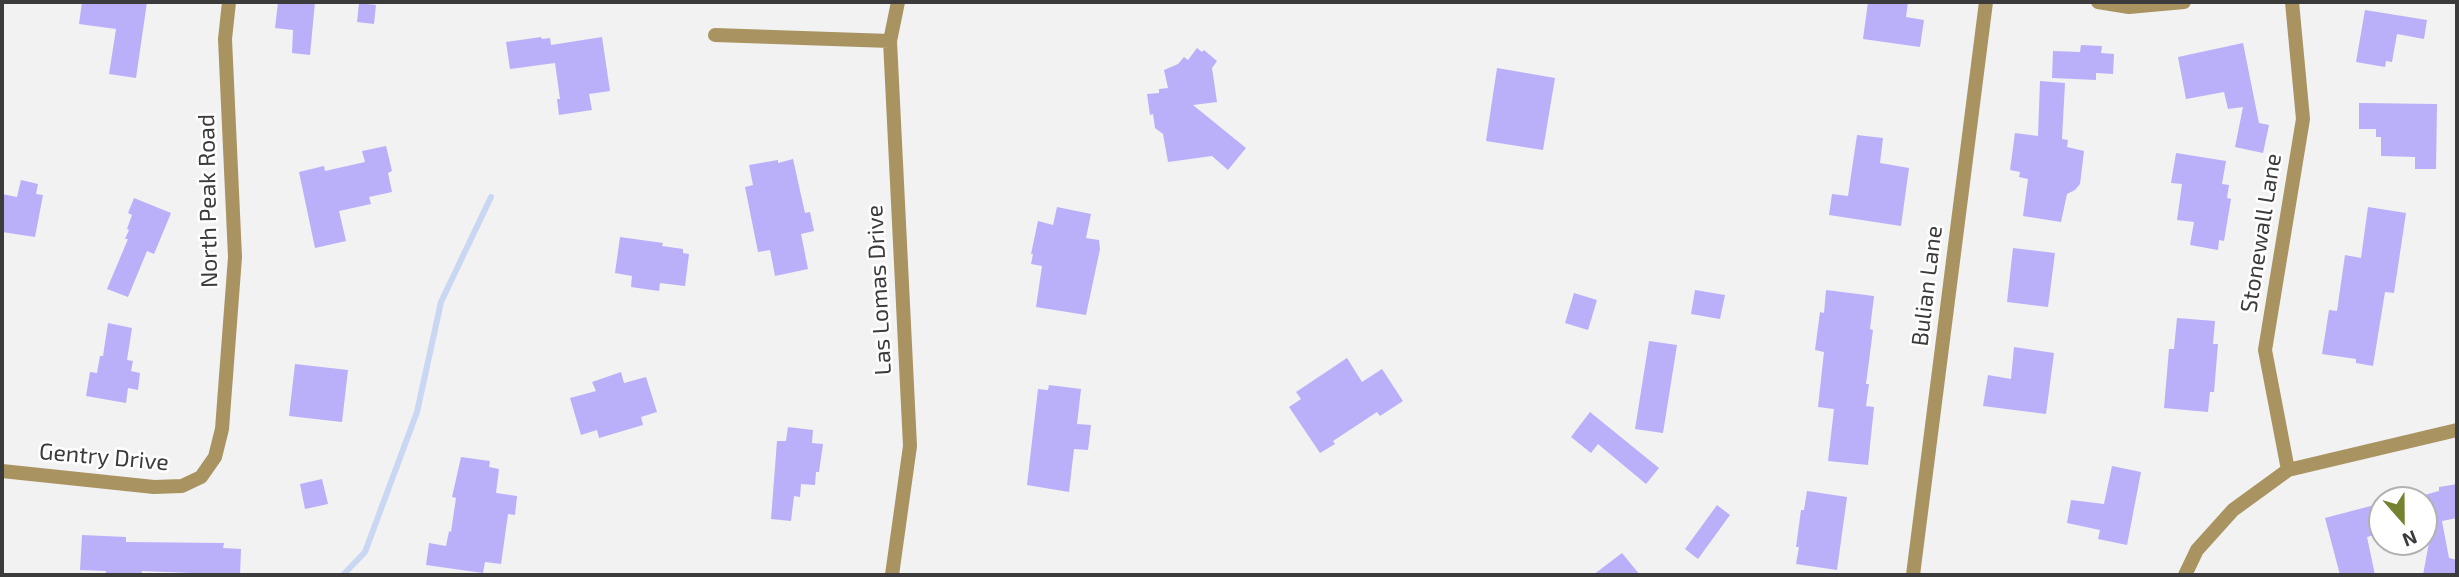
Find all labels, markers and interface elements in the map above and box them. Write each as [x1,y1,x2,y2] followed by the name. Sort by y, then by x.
[193,114,223,288] street label: North Peak Road
[2235,151,2287,315] street label: Stonewall Lane
[861,204,897,376] street label: Las Lomas Drive
[1906,224,1948,348] street label: Bulian Lane
[38,438,170,476] street label: Gentry Drive
[2368,486,2438,556] north arrow
[2399,526,2421,552] text: N

